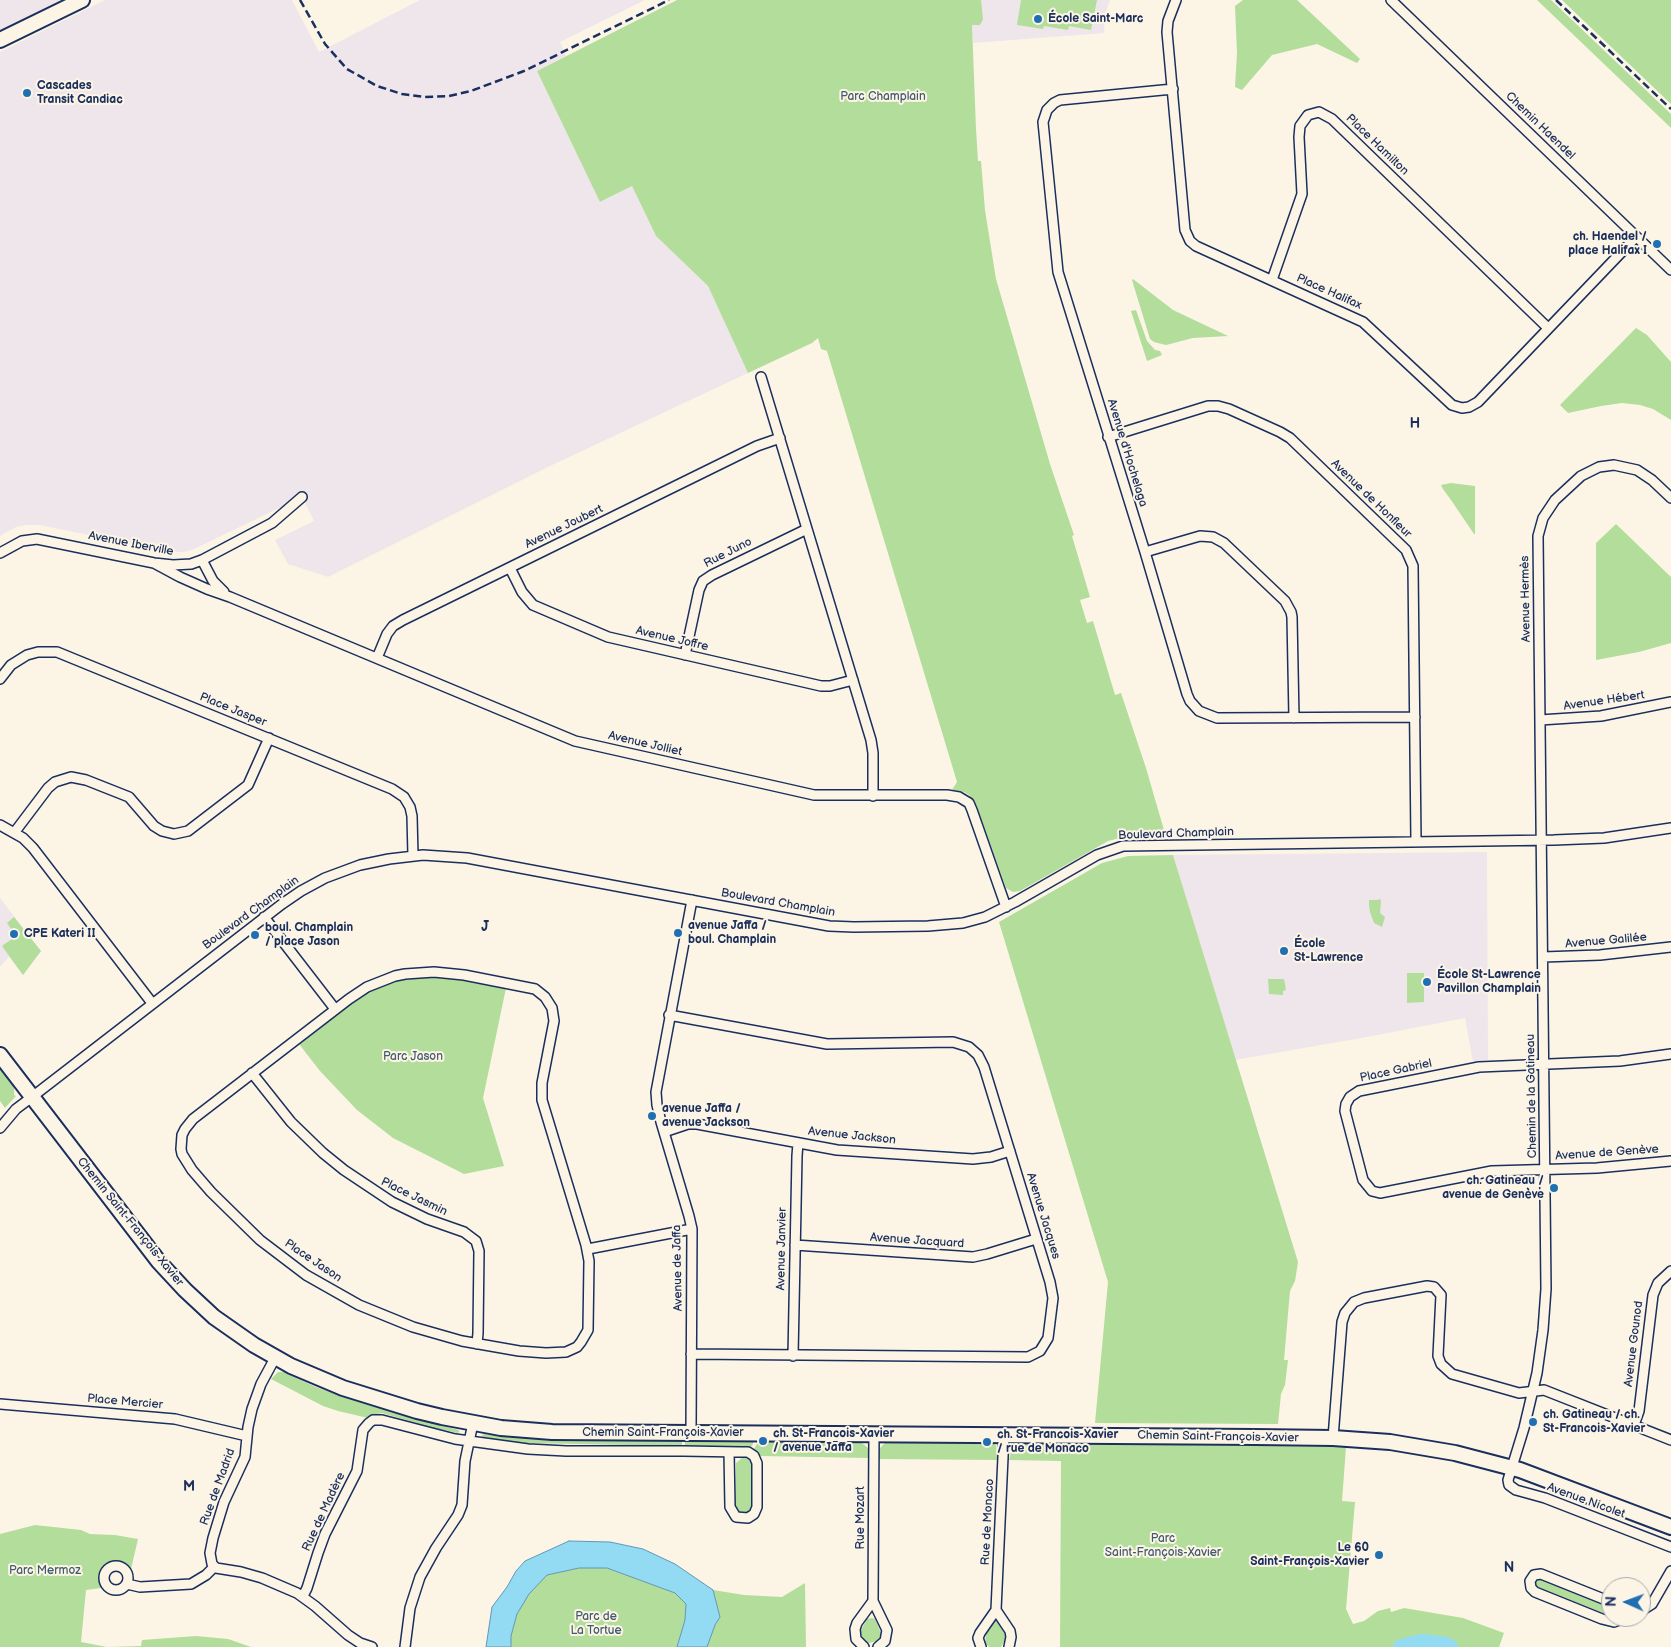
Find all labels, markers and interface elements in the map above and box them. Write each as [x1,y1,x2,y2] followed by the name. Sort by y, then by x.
[1048,12,1143,26] place label: École Saint-Marc
[1032,13,1044,25] marker: École Saint-Marc
[37,79,123,107] place label: Cascades Transit Candiac
[21,87,33,99] marker: Cascades Transit Candiac
[1502,89,1578,163] street label: Chemin Haendel
[840,90,926,104] park label: Parc Champlain
[1343,111,1411,179] street label: Place Hamilton
[1568,230,1647,258] place label: ch. Haendel / place Halifax I
[1651,238,1663,250] marker: ch. Haendel / place Halifax I
[1294,271,1364,313] street label: Place Halifax
[1104,397,1150,509] street label: Avenue d'Hochelaga
[1410,416,1420,432] district label: H
[1328,457,1414,541] street label: Avenue de Honfleur
[523,502,605,552] street label: Avenue Joubert
[87,529,175,559] street label: Avenue Iberville
[702,535,754,571] street label: Rue Juno
[1518,555,1534,643] street label: Avenue Hermès
[634,624,710,654] street label: Avenue Joffre
[1563,688,1645,714] street label: Avenue Hébert
[197,690,269,730] street label: Place Jasper
[607,729,683,759] street label: Avenue Jolliet
[1118,825,1234,843] street label: Boulevard Champlain
[200,873,302,953] street label: Boulevard Champlain
[720,886,836,920] street label: Boulevard Champlain
[481,919,489,935] district label: J
[688,919,776,947] place label: avenue Jaffa / boul. Champlain
[265,921,353,949] place label: boul. Champlain / place Jason
[24,927,95,941] place label: CPE Kateri II
[672,927,684,939] marker: avenue Jaffa / boul. Champlain
[8,928,20,940] marker: CPE Kateri II
[249,929,261,941] marker: boul. Champlain / place Jason
[1565,930,1647,952] street label: Avenue Galilée
[1294,937,1363,965] place label: École St-Lawrence
[1278,945,1290,957] marker: École St-Lawrence
[1437,968,1541,996] place label: École St-Lawrence Pavillon Champlain
[1421,976,1433,988] marker: École St-Lawrence Pavillon Champlain
[1524,1034,1540,1158] street label: Chemin de la Gatineau
[383,1050,443,1064] park label: Parc Jason
[1359,1056,1433,1086] street label: Place Gabriel
[662,1102,750,1130] place label: avenue Jaffa / avenue Jackson
[646,1110,658,1122] marker: avenue Jaffa / avenue Jackson
[807,1124,897,1148] street label: Avenue Jackson
[1555,1142,1659,1164] street label: Avenue de Genève
[74,1155,186,1289] street label: Chemin Saint-François-Xavier
[1023,1171,1063,1261] street label: Avenue Jacques
[1442,1174,1544,1202] place label: ch. Gatineau / avenue de Genève
[379,1175,449,1219] street label: Place Jasmin
[1548,1182,1560,1194] marker: ch. Gatineau / avenue de Genève
[774,1207,790,1291] street label: Avenue Janvier
[670,1225,686,1311] street label: Avenue de Jaffa
[870,1231,964,1251] street label: Avenue Jacquard
[282,1237,344,1285] street label: Place Jason
[1622,1300,1646,1388] street label: Avenue Gounod
[87,1392,163,1412] street label: Place Mercier
[1543,1408,1645,1436] place label: ch. Gatineau / ch. St-Francois-Xavier
[1527,1416,1539,1428] marker: ch. Gatineau / ch. St-Francois-Xavier
[582,1426,744,1440] street label: Chemin Saint-François-Xavier
[773,1427,894,1455] place label: ch. St-Francois-Xavier / avenue Jaffa
[997,1428,1118,1456] place label: ch. St-Francois-Xavier / rue de Monaco
[1137,1428,1299,1446] street label: Chemin Saint-François-Xavier
[757,1435,769,1447] marker: ch. St-Francois-Xavier / avenue Jaffa
[981,1436,993,1448] marker: ch. St-Francois-Xavier / rue de Monaco
[197,1447,239,1527] street label: Rue de Madrid
[299,1470,349,1554] street label: Rue de Madère
[979,1478,997,1566] street label: Rue de Monaco
[183,1479,195,1495] district label: M
[1545,1480,1627,1522] street label: Avenue Nicolet
[854,1486,868,1550] street label: Rue Mozart
[1105,1532,1221,1560] park label: Parc Saint-François-Xavier
[1250,1541,1369,1569] place label: Le 60 Saint-François-Xavier
[1373,1549,1385,1561] marker: Le 60 Saint-François-Xavier
[1504,1560,1514,1576] district label: N
[9,1564,81,1578] park label: Parc Mermoz
[1601,1577,1651,1627] north arrow
[1603,1596,1620,1607] text: N
[570,1610,622,1638] park label: Parc de La Tortue

